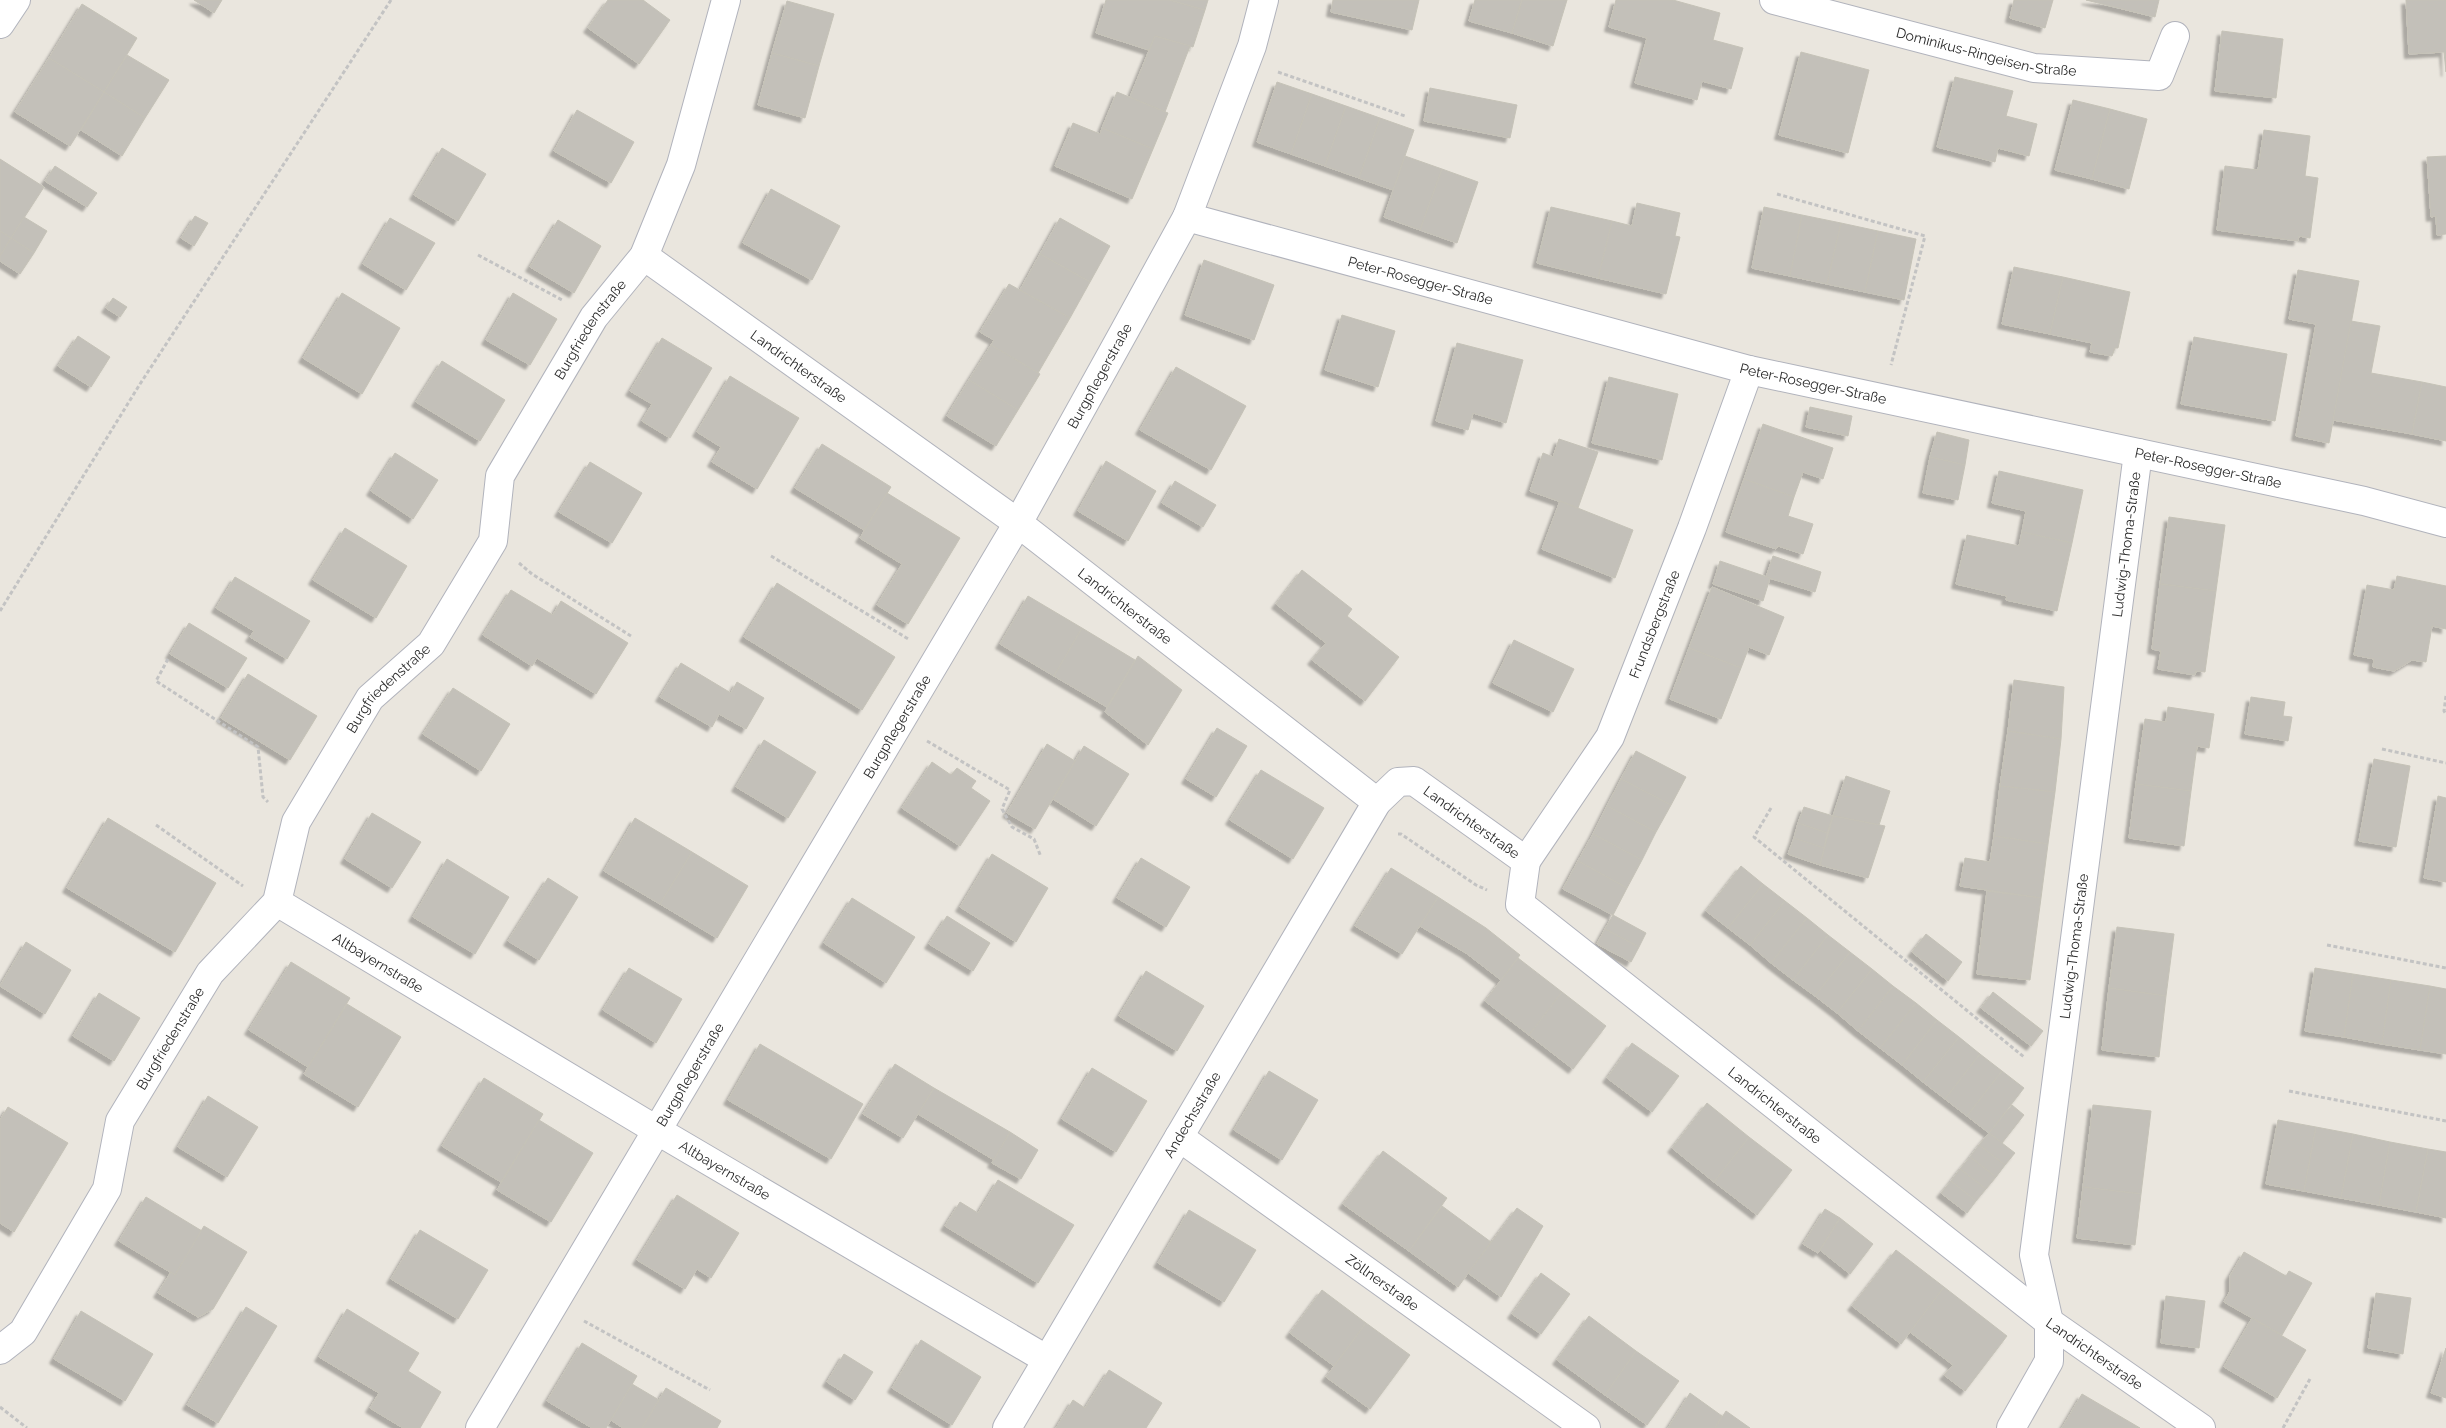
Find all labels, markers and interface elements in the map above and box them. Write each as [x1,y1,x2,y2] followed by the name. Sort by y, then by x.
[1894,24,2077,79] street label: Dominikus-Ringeisen-Straße
[1346,253,1495,308] street label: Peter-Rosegger-Straße
[551,276,629,382] street label: Burgfriedenstraße
[1064,321,1135,431] street label: Burgpflegerstraße
[748,327,850,406] street label: Landrichterstraße
[1738,360,1888,407] street label: Peter-Rosegger-Straße
[2133,444,2283,491] street label: Peter-Rosegger-Straße
[2109,471,2143,618] street label: Ludwig-Thoma-Straße
[1075,565,1175,647] street label: Landrichterstraße
[1626,568,1683,681] street label: Frundsbergstraße
[343,641,433,736] street label: Burgfriedenstraße
[860,672,934,781] street label: Burgpflegerstraße
[1421,782,1523,862] street label: Landrichterstraße
[2057,873,2091,1020] street label: Ludwig-Thoma-Straße
[330,929,426,996] street label: Altbayernstraße
[133,984,207,1092] street label: Burgfriedenstraße
[653,1020,727,1129] street label: Burgpflegerstraße
[1725,1064,1825,1147] street label: Landrichterstraße
[1161,1069,1224,1161] street label: Andechsstraße
[677,1137,773,1203] street label: Altbayernstraße
[1343,1251,1422,1314] street label: Zöllnerstraße
[2043,1315,2146,1393] street label: Landrichterstraße

